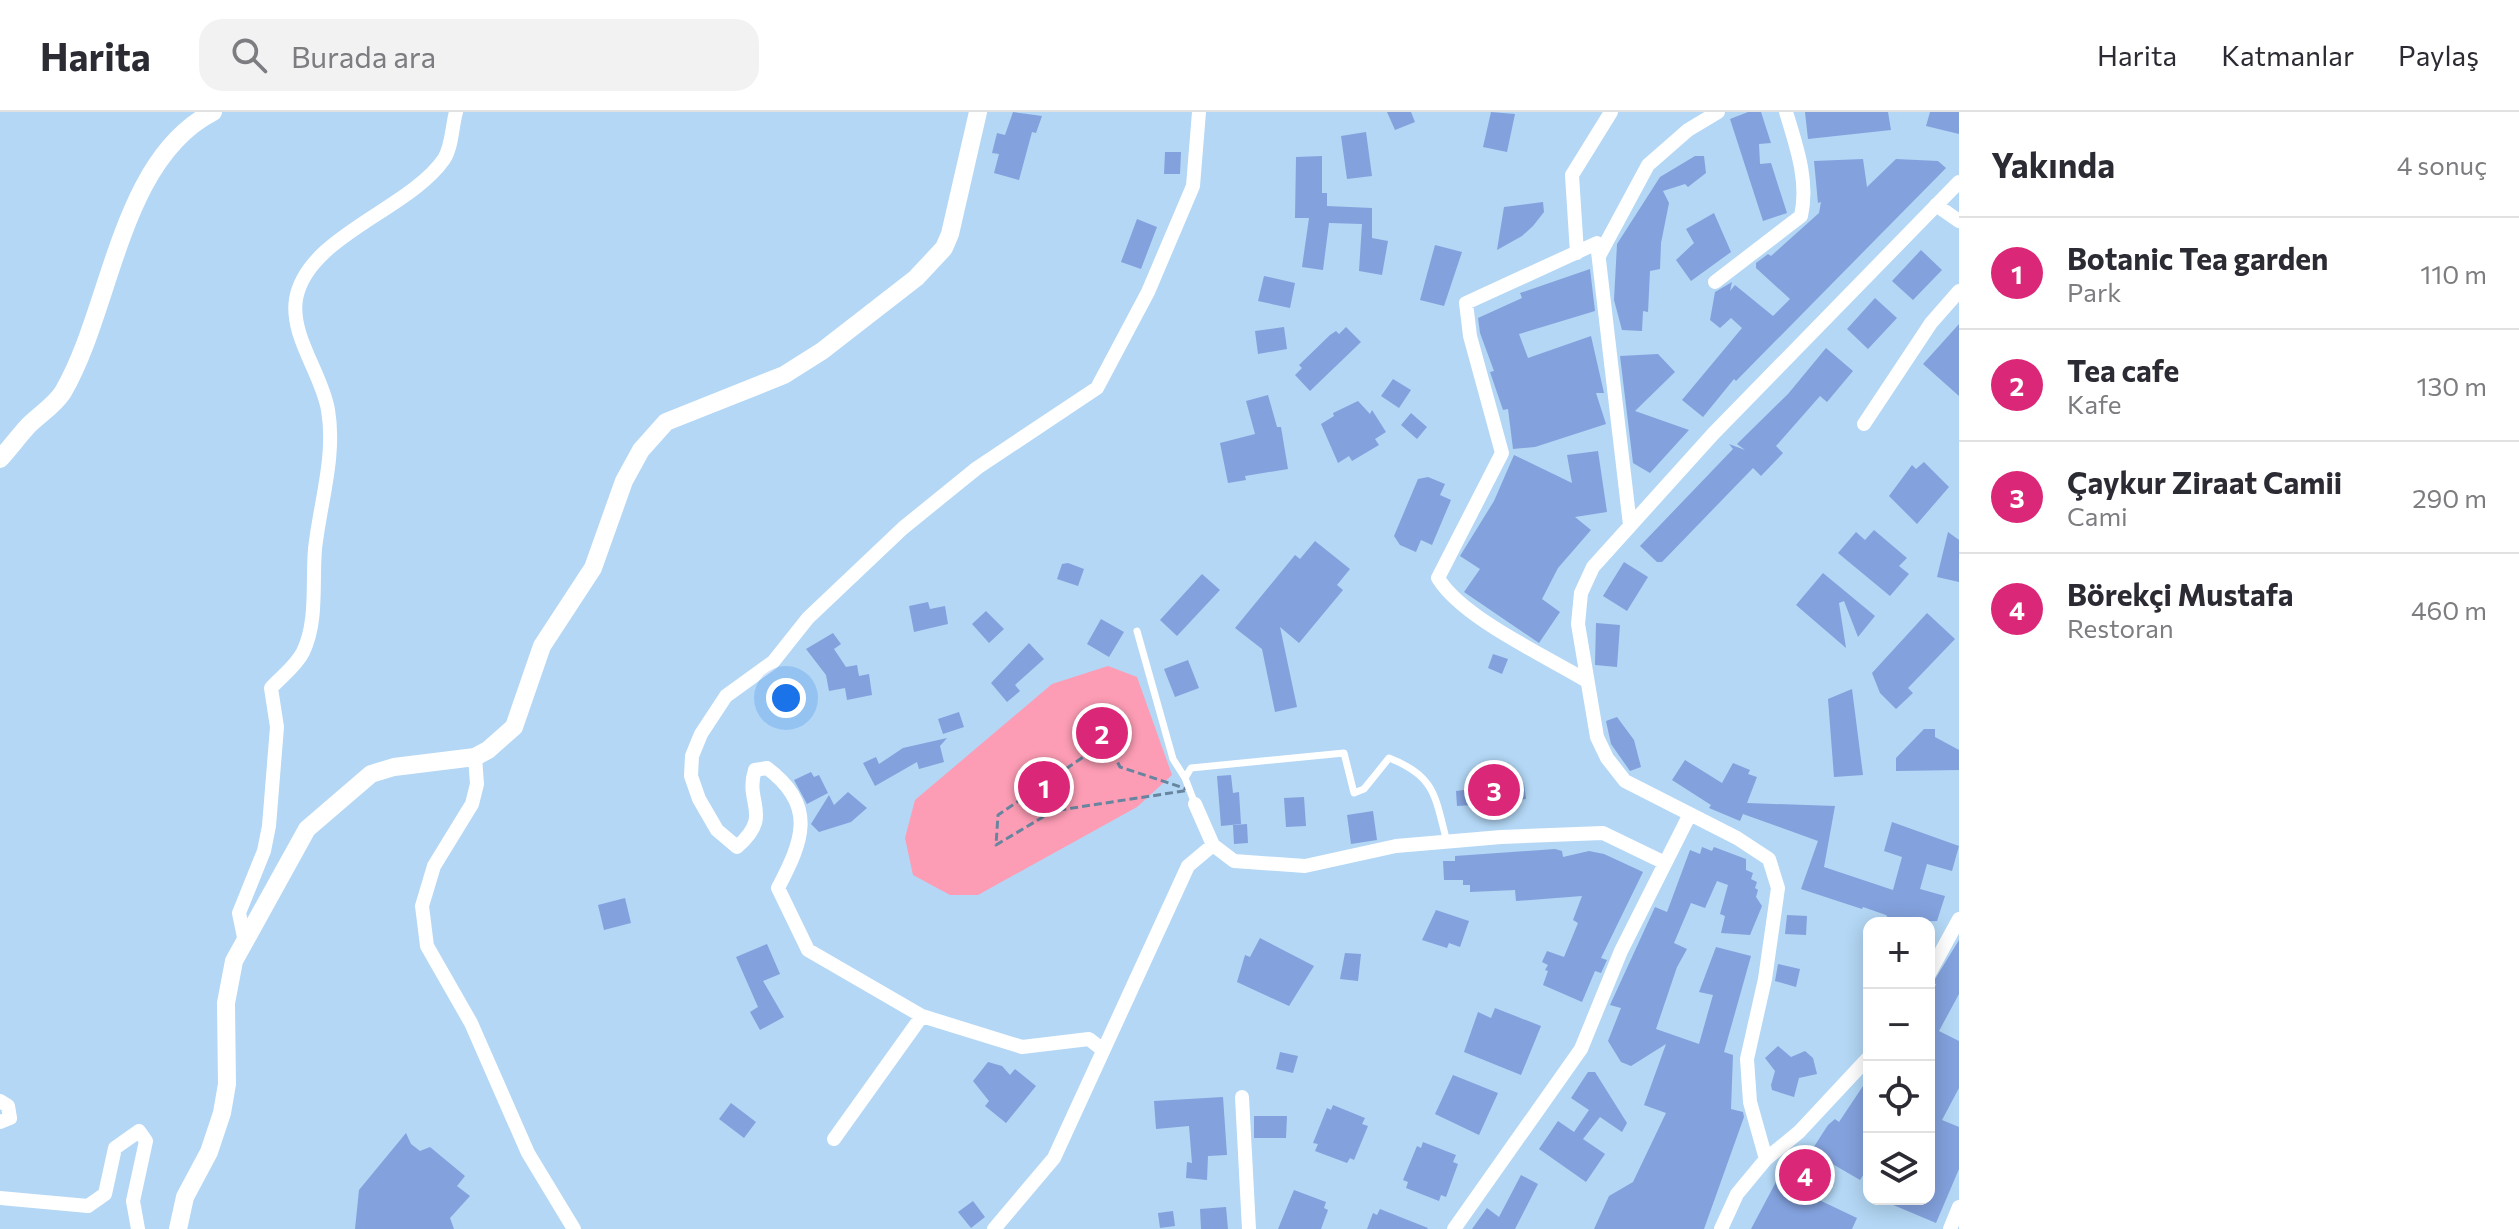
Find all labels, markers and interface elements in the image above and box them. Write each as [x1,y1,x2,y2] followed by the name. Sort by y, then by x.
[199,19,759,91] search box
[40,32,151,79] text: Harita
[227,33,271,77] icon: search
[291,37,436,74] text: Burada ara
[2097,38,2177,72] text: Harita
[2221,38,2354,72] text: Katmanlar
[2398,38,2479,72] text: Paylaş
[1991,143,2115,185] text: Yakında
[2397,149,2487,180] text: 4 sonuç
[2067,239,2328,276] text: Botanic Tea garden
[2011,258,2023,289] text: 1
[2420,258,2487,289] text: 110 m
[2067,276,2121,307] text: Park
[2067,351,2179,388] text: Tea cafe
[2010,370,2024,401] text: 2
[2416,370,2487,401] text: 130 m
[2067,388,2121,419] text: Kafe
[2067,463,2342,500] text: Çaykur Ziraat Camii
[2009,482,2025,513] text: 3
[2412,482,2487,513] text: 290 m
[2067,500,2128,531] text: Cami
[2067,575,2294,612] text: Börekçi Mustafa
[2009,594,2025,625] text: 4
[2411,594,2487,625] text: 460 m
[2067,612,2174,643] text: Restoran
[766,678,806,718] your location
[1076,703,1128,763] pin: 2
[1018,757,1070,817] pin: 1
[1468,760,1520,820] pin: 3
[1863,917,1935,1205] map controls
[1863,917,1935,989] button: +
[1863,989,1935,1061] button: −
[1863,1061,1935,1133] button: locate
[1863,1133,1935,1205] button: layers
[1779,1145,1831,1205] pin: 4

